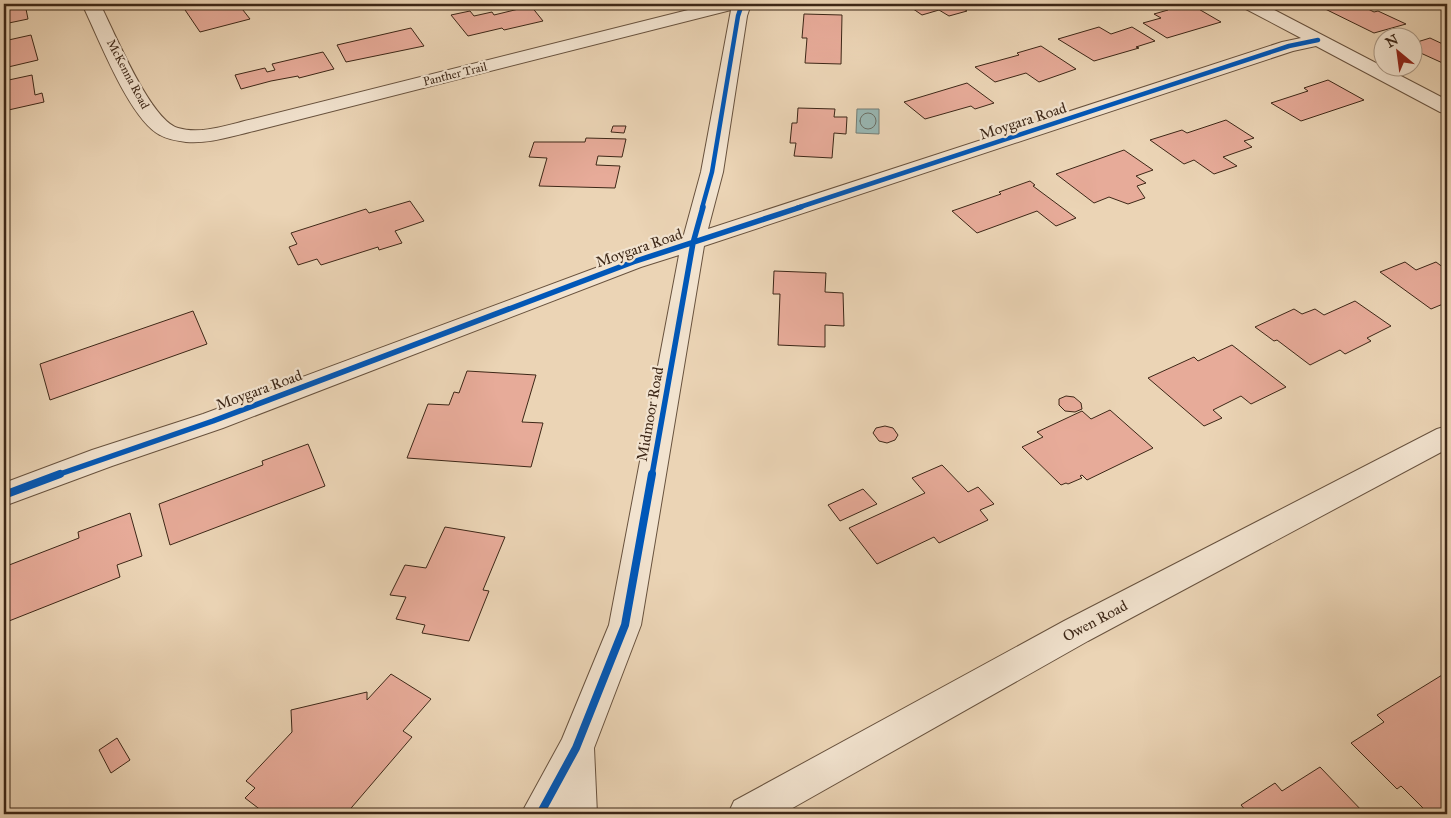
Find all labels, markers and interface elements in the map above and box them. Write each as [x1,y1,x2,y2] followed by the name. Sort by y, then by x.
[1374,28,1424,78] north arrow
[1383,31,1401,51] text: N
[104,37,152,111] street label: McKenna Road
[422,59,489,89] street label: Panther Trail
[977,98,1069,144] street label: Moygara Road
[593,225,685,271] street label: Moygara Road
[633,365,667,463] street label: Midmoor Road
[213,366,305,414] street label: Moygara Road
[1060,596,1131,646] street label: Owen Road

